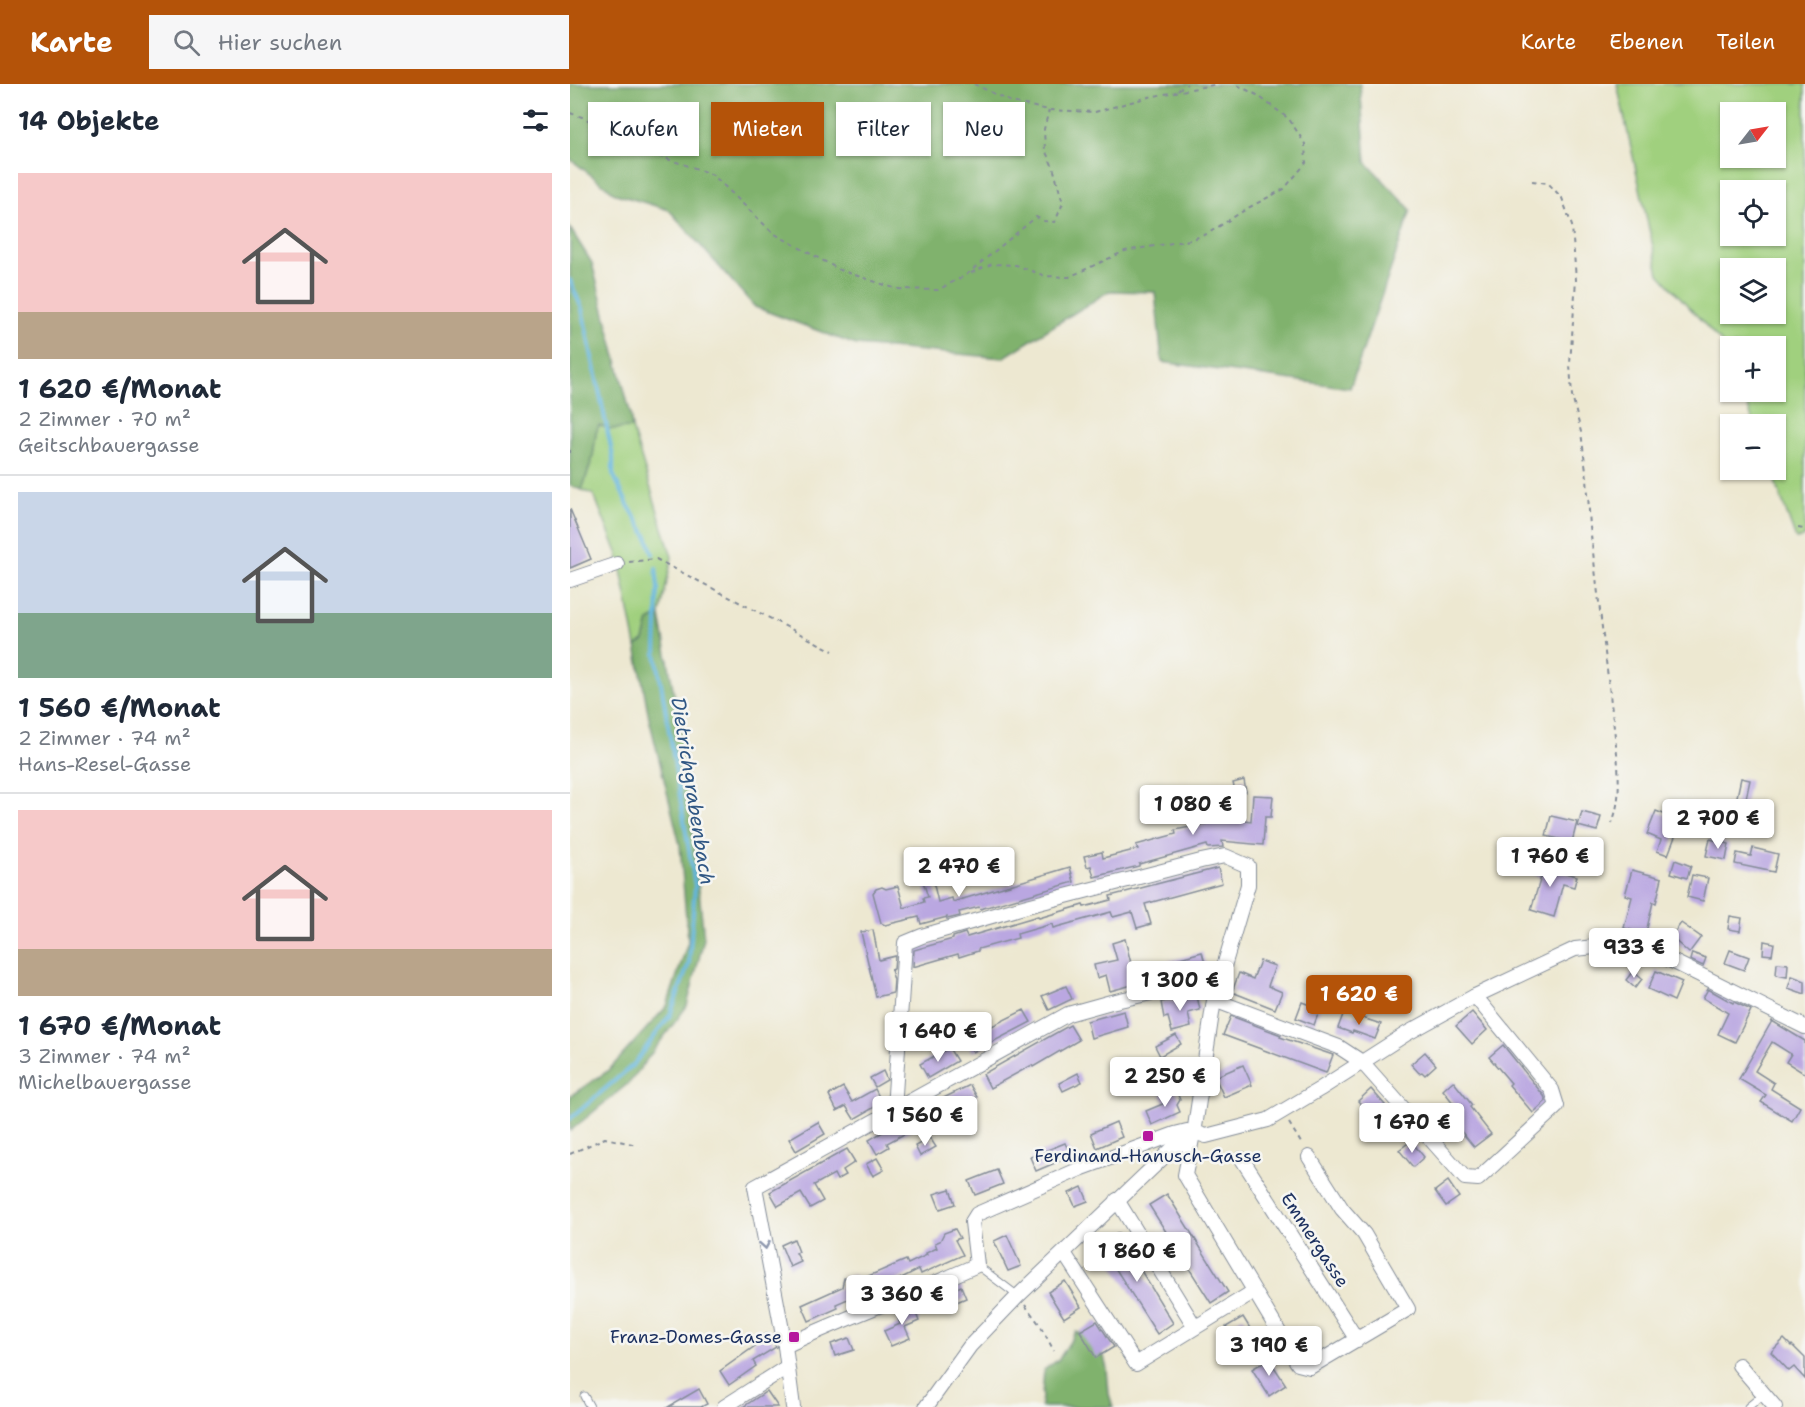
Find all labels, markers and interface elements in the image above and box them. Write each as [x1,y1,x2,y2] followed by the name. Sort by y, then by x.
[149,15,569,69] search box
[30,23,113,61] text: Karte
[170,26,203,59] icon: search
[218,28,342,57] text: Hier suchen
[1521,28,1576,56] text: Karte
[1609,28,1684,56] text: Ebenen
[1717,28,1775,56] text: Teilen
[588,102,699,156] chip: Kaufen
[711,102,824,156] chip: Mieten
[836,102,931,156] chip: Filter
[943,102,1025,156] chip: Neu
[1720,102,1786,168] north arrow
[1720,102,1786,480] map controls
[18,103,160,138] text: 14 Objekte
[519,104,552,137] icon: filters
[1720,180,1786,246] button: locate
[231,212,339,320] icon: home
[1720,258,1786,324] button: layers
[1720,336,1786,402] button: +
[18,371,221,406] text: 1 620 €/Monat
[18,406,191,432] text: 2 Zimmer · 70 m²
[1720,414,1786,480] button: −
[18,432,200,458] text: Geitschbauergasse
[231,531,339,639] icon: home
[18,690,221,725] text: 1 560 €/Monat
[665,695,721,887] water label: Dietrichgrabenbach
[18,725,191,751] text: 2 Zimmer · 74 m²
[18,751,191,777] text: Hans-Resel-Gasse
[1138,785,1248,836] pin: 1 080 €
[1154,791,1232,817] text: 1 080 €
[1663,799,1773,850] pin: 2 700 €
[1676,805,1760,831] text: 2 700 €
[1495,837,1605,888] pin: 1 760 €
[1511,843,1589,869] text: 1 760 €
[904,847,1014,898] pin: 2 470 €
[231,849,339,957] icon: home
[918,853,1000,879] text: 2 470 €
[1592,928,1676,979] pin: 933 €
[1603,934,1665,960] text: 933 €
[1125,961,1235,1012] pin: 1 300 €
[1141,967,1219,993] text: 1 300 €
[1304,975,1414,1026] pin: 1 620 €
[1320,981,1398,1007] text: 1 620 €
[18,1008,221,1043] text: 1 670 €/Monat
[883,1012,993,1063] pin: 1 640 €
[899,1018,977,1044] text: 1 640 €
[18,1043,191,1069] text: 3 Zimmer · 74 m²
[1110,1057,1220,1108] pin: 2 250 €
[1124,1063,1206,1089] text: 2 250 €
[18,1069,192,1095] text: Michelbauergasse
[870,1096,980,1147] pin: 1 560 €
[886,1102,964,1128] text: 1 560 €
[1357,1103,1467,1154] pin: 1 670 €
[1373,1109,1451,1135] text: 1 670 €
[1141,1129,1155,1143] marker: Ferdinand-Hanusch-Gasse
[1034,1144,1262,1168] place label: Ferdinand-Hanusch-Gasse
[1275,1188,1355,1292] street label: Emmergasse
[1082,1232,1192,1283] pin: 1 860 €
[1098,1238,1176,1264] text: 1 860 €
[759,1240,771,1249] one-way arrow
[847,1275,957,1326] pin: 3 360 €
[860,1281,944,1307] text: 3 360 €
[610,1325,782,1349] place label: Franz-Domes-Gasse
[1214,1326,1324,1377] pin: 3 190 €
[787,1330,801,1344] marker: Franz-Domes-Gasse
[1230,1332,1308,1358] text: 3 190 €

